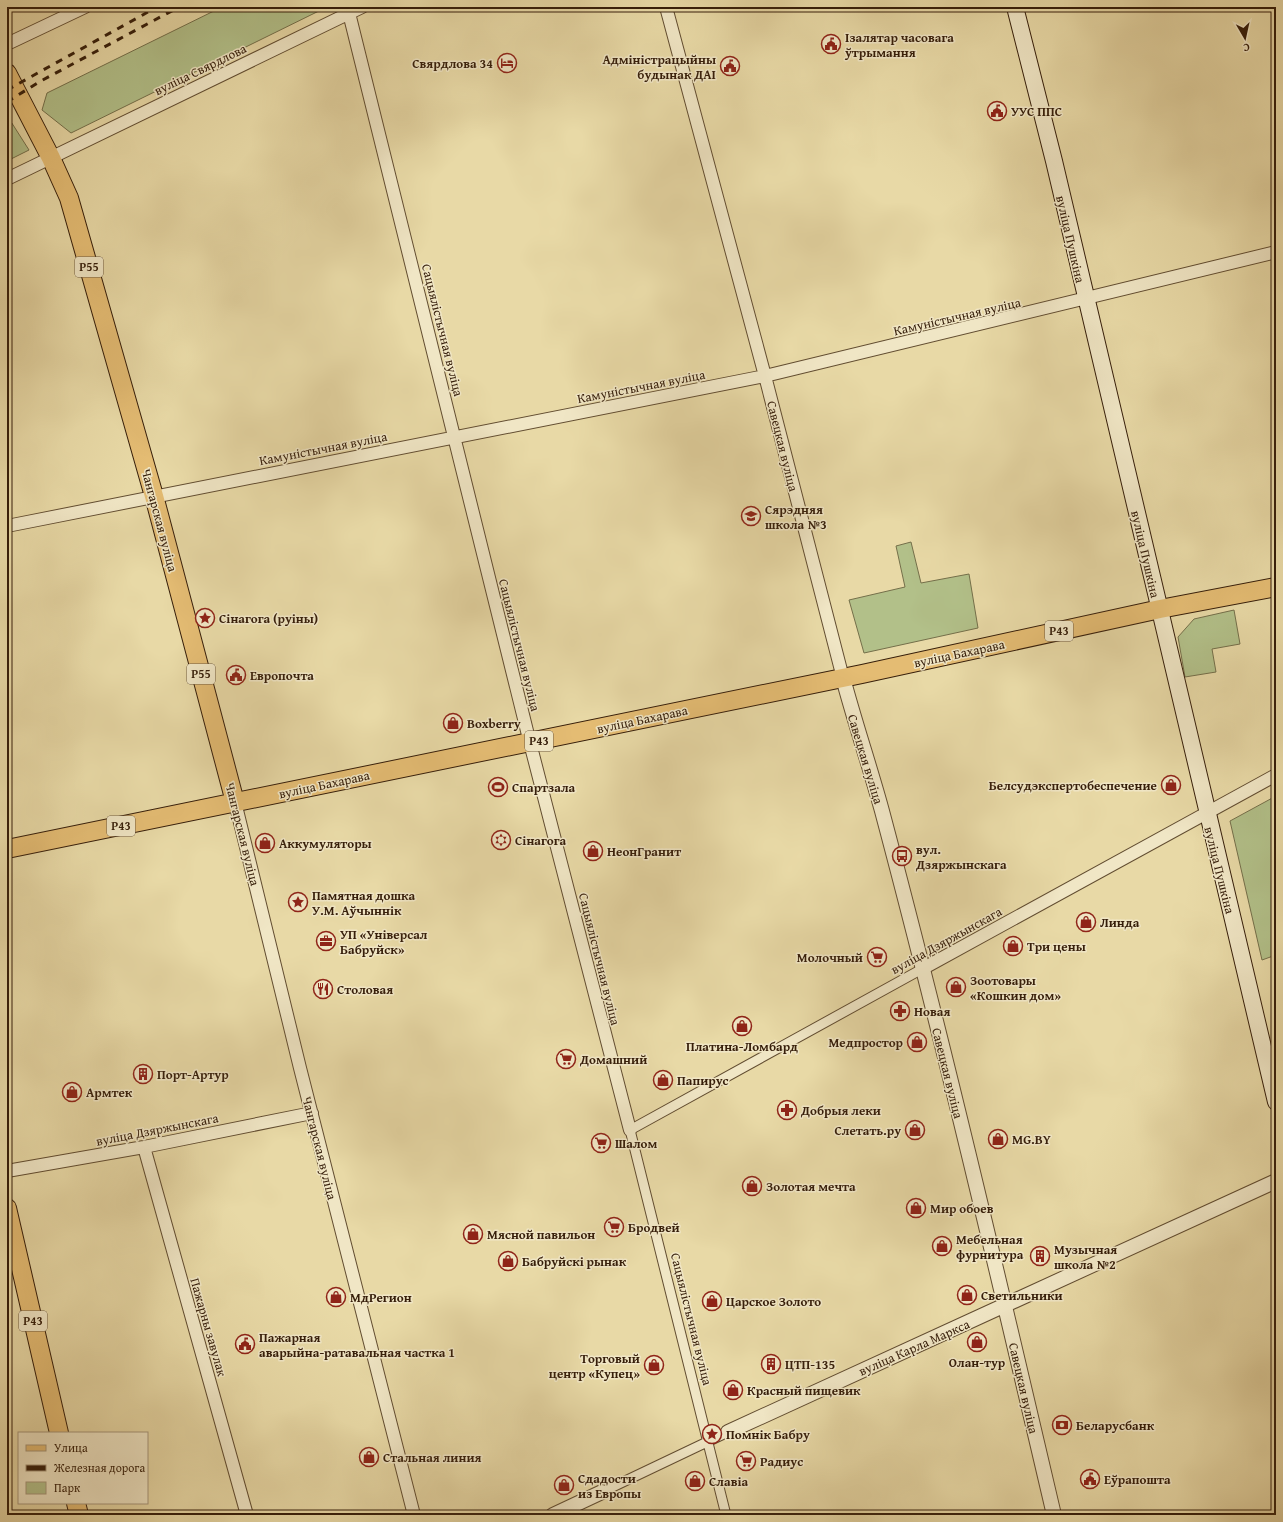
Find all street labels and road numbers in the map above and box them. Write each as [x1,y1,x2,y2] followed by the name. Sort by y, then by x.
[151,39,250,100] street label: вуліца Свярдлова
[1051,193,1090,286] street label: вуліца Пушкіна
[75,257,103,277] road number: Р55
[417,262,468,399] street label: Сацыялістычная вуліца
[892,292,1023,340] street label: Камуністычная вуліца
[576,365,707,408] street label: Камуністычная вуліца
[762,399,803,494] street label: Савецкая вуліца
[258,427,389,470] street label: Камуністычная вуліца
[137,467,183,575] street label: Чангарская вуліца
[1126,508,1165,601] street label: вуліца Пушкіна
[494,577,545,714] street label: Сацыялістычная вуліца
[1045,621,1073,641] road number: Р43
[912,634,1007,672] street label: вуліца Бахарава
[187,664,215,684] road number: Р55
[595,700,690,738] street label: вуліца Бахарава
[843,712,888,807] street label: Савецкая вуліца
[525,731,553,751] road number: Р43
[277,765,372,803] street label: вуліца Бахарава
[220,780,265,889] street label: Чангарская вуліца
[107,816,135,836] road number: Р43
[1200,825,1240,916] street label: вуліца Пушкіна
[574,891,625,1028] street label: Сацыялістычная вуліца
[887,902,1006,979] street label: вуліца Дзяржынскага
[927,1026,968,1121] street label: Савецкая вуліца
[297,1094,342,1203] street label: Чангарская вуліца
[94,1108,221,1151] street label: вуліца Дзяржынскага
[666,1251,717,1388] street label: Сацыялістычная вуліца
[185,1276,232,1379] street label: Пажарны завулак
[19,1311,47,1331] road number: Р43
[856,1314,974,1380] street label: вуліца Карла Маркса
[1004,1341,1043,1436] street label: Савецкая вуліца

